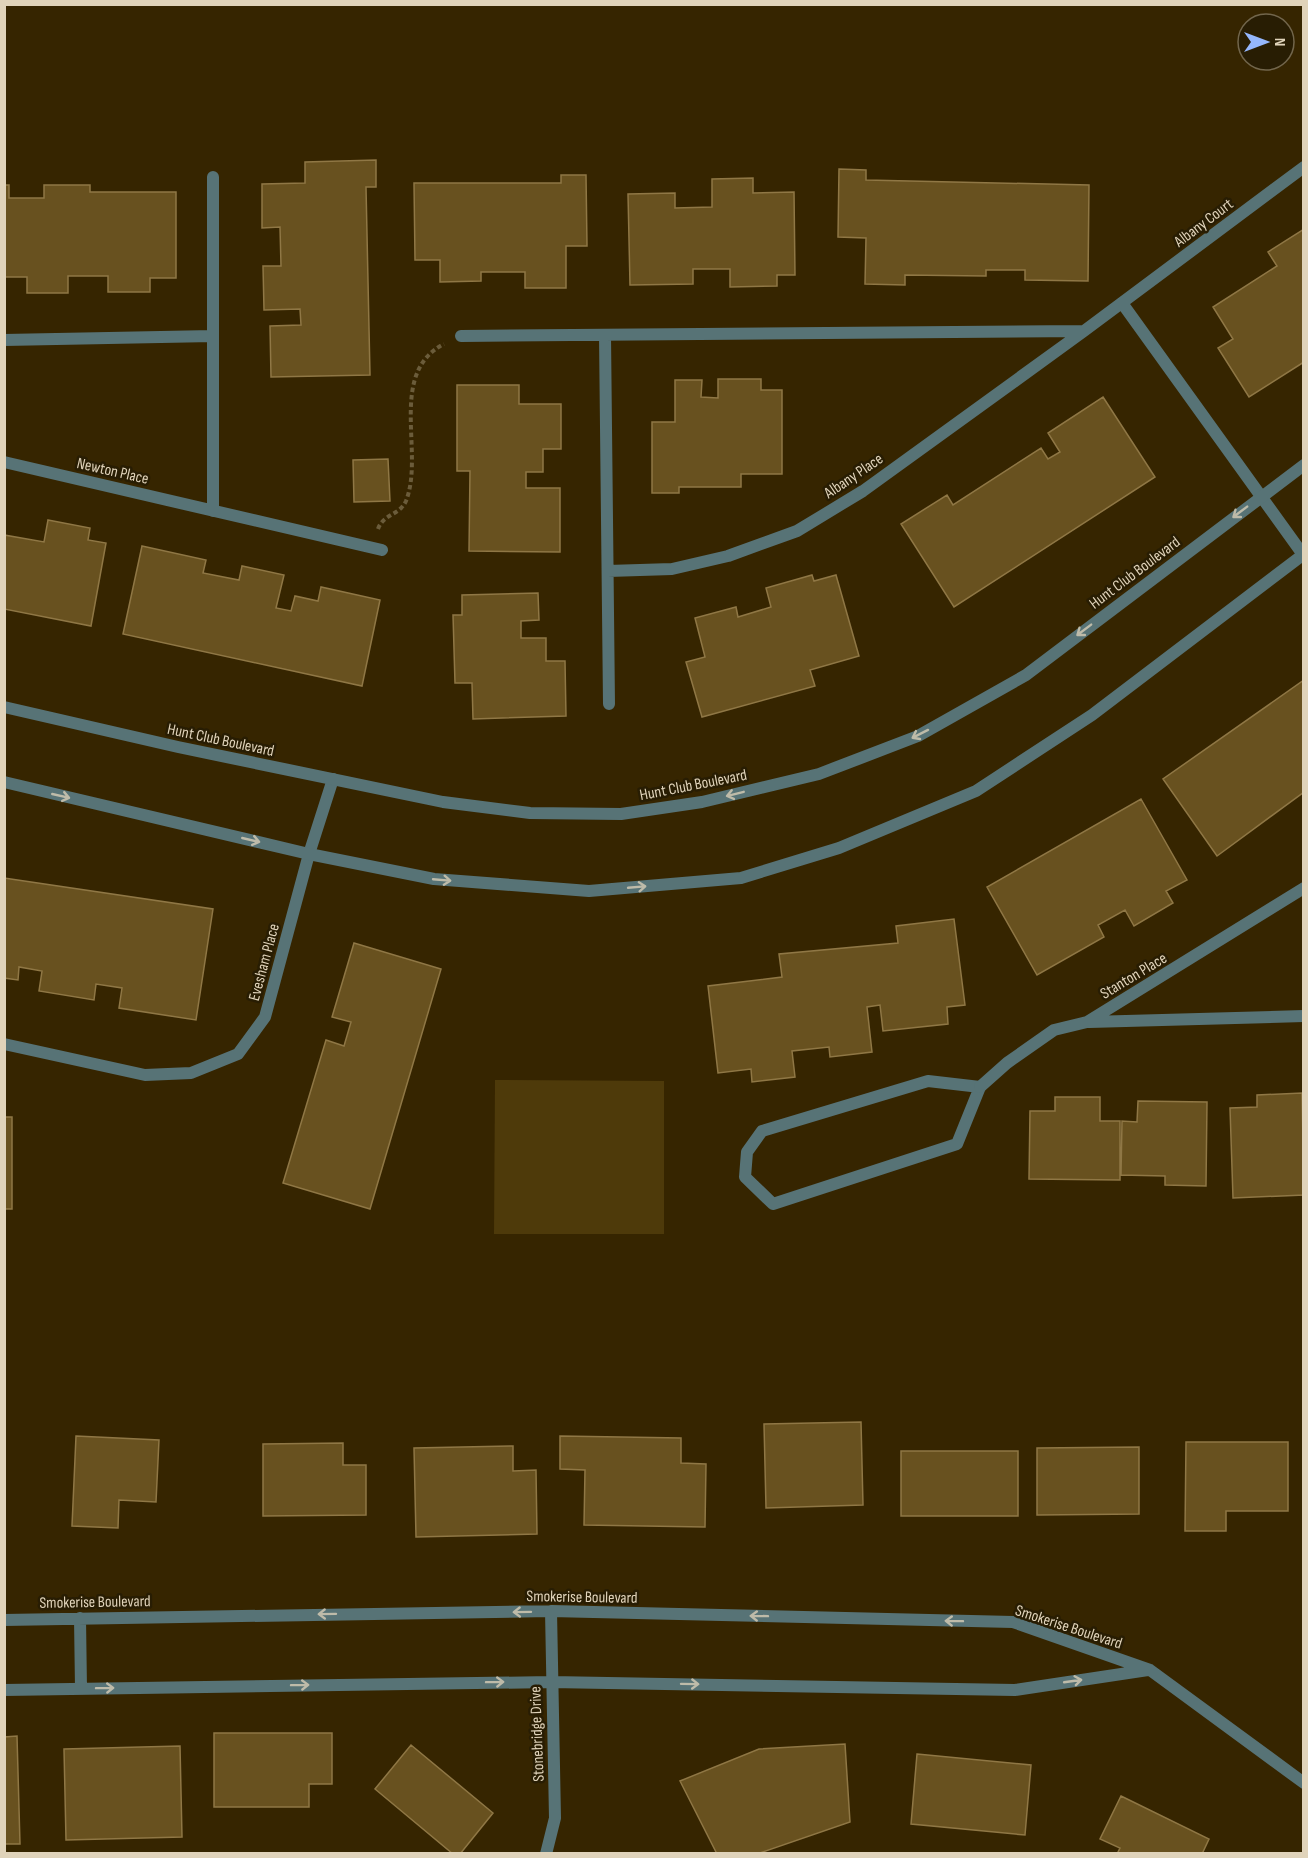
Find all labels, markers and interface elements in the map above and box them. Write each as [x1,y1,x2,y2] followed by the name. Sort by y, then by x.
[1236,12,1296,72] north arrow
[1270,38,1289,46] text: N
[1170,195,1237,252] street label: Albany Court
[820,450,887,503] street label: Albany Place
[75,454,150,489] street label: Newton Place
[1232,506,1248,518] one-way arrow
[1086,533,1184,613] street label: Hunt Club Boulevard
[1077,624,1093,636] one-way arrow
[166,720,276,761] street label: Hunt Club Boulevard
[912,729,930,741] one-way arrow
[638,766,748,805] street label: Hunt Club Boulevard
[726,789,745,801] one-way arrow
[52,790,71,802] one-way arrow
[241,835,261,846] one-way arrow
[432,875,452,886] one-way arrow
[626,881,646,892] one-way arrow
[245,922,284,1003] street label: Evesham Place
[1097,949,1170,1004] street label: Stanton Place
[526,1587,638,1608] street label: Smokerise Boulevard
[39,1592,151,1613] street label: Smokerise Boulevard
[1013,1601,1124,1654] street label: Smokerise Boulevard
[513,1606,533,1618] one-way arrow
[318,1608,338,1620] one-way arrow
[750,1610,770,1622] one-way arrow
[945,1615,965,1627] one-way arrow
[1063,1676,1083,1687] one-way arrow
[484,1677,504,1688] one-way arrow
[679,1678,699,1690] one-way arrow
[289,1680,309,1691] one-way arrow
[94,1683,114,1694] one-way arrow
[526,1686,549,1782] street label: Stonebridge Drive

